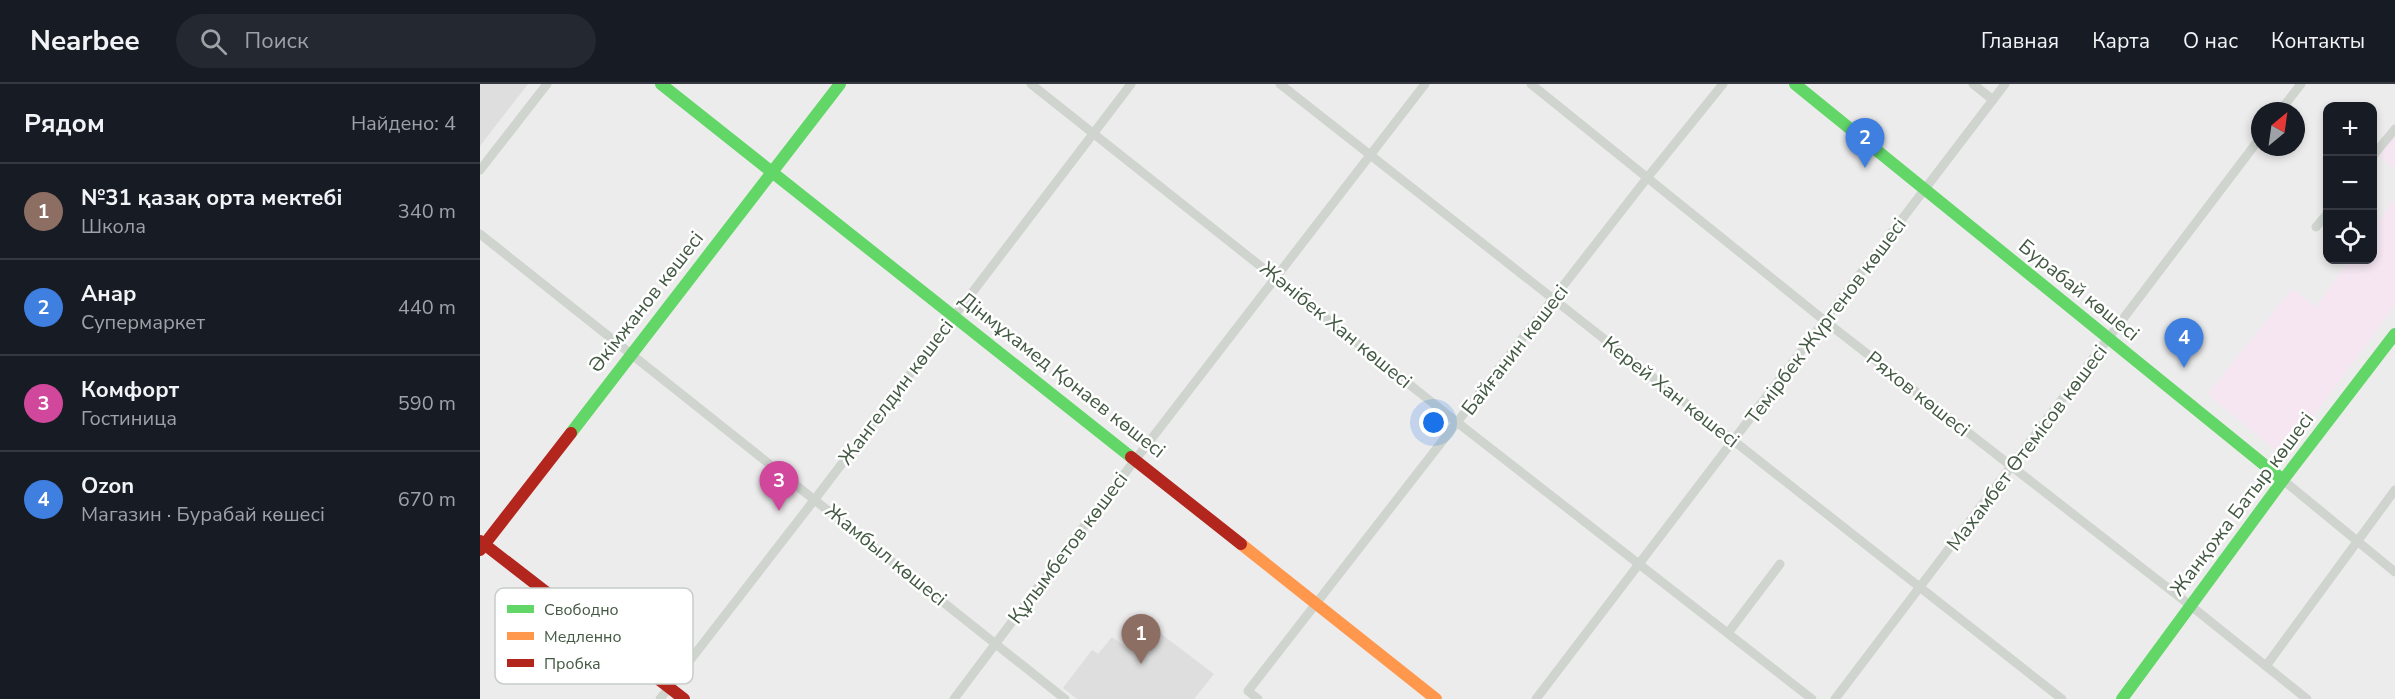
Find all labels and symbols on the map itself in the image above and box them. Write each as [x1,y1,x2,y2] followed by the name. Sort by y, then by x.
[2251,102,2305,156] north arrow
[1846,118,1884,168] pin: 2
[1739,212,1913,430] street label: Темірбек Жүргенов көшесі
[582,226,710,378] street label: Әкімжанов көшесі
[2013,233,2145,347] street label: Бурабай көшесі
[1254,255,1418,395] street label: Жәнібек Хан көшесі
[1455,279,1575,421] street label: Байғанин көшесі
[953,286,1171,464] street label: Дінмұхамед Қонаев көшесі
[832,313,960,471] street label: Жангелдин көшесі
[2164,318,2204,368] pin: 4
[1597,330,1745,454] street label: Керей Хан көшесі
[1941,339,2113,557] street label: Махамбет Өтемісов көшесі
[1861,345,1975,443] street label: Ряхов көшесі
[2164,407,2320,601] street label: Жанқожа Батыр көшесі
[1419,408,1448,437] your location
[760,462,798,511] pin: 3
[1002,466,1134,630] street label: Құлымбетов көшесі
[820,498,952,612] street label: Жамбыл көшесі
[495,588,693,684] legend
[544,599,619,621] text: Свободно
[1122,614,1160,664] pin: 1
[544,626,622,648] text: Медленно
[544,653,601,675] text: Пробка

